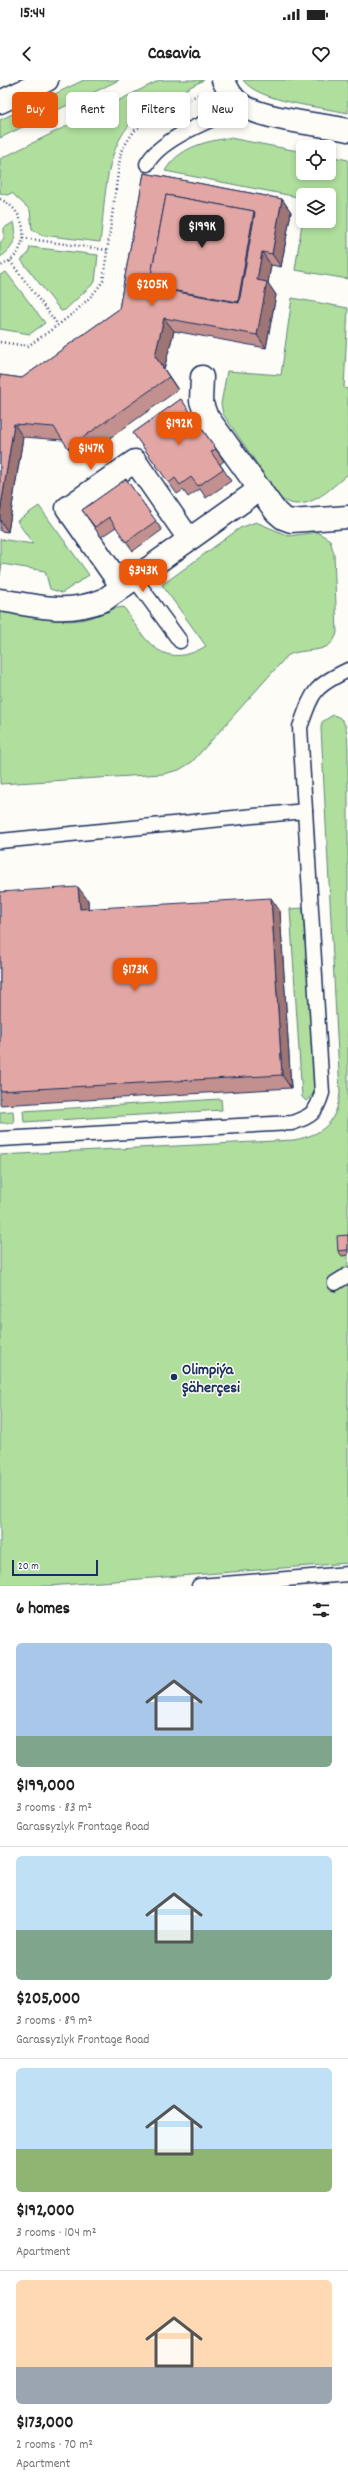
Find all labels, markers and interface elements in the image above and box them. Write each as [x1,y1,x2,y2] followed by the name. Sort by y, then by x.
[20,3,45,25] text: 15:44
[148,42,200,67] text: Casavia
[16,43,38,65] icon: back
[310,43,332,65] icon: heart
[12,92,58,128] chip: Buy
[66,92,119,128] chip: Rent
[127,92,190,128] chip: Filters
[198,92,248,128] chip: New
[296,140,336,228] map controls
[296,140,336,180] button: locate
[296,188,336,228] button: layers
[174,215,230,249] pin: $199K
[188,218,216,237] text: $199K
[124,273,180,307] pin: $205K
[136,276,168,295] text: $205K
[151,412,207,446] pin: $192K
[165,415,193,434] text: $192K
[63,437,119,471] pin: $147K
[78,440,104,459] text: $147K
[115,559,171,593] pin: $343K
[128,562,158,581] text: $343K
[107,958,163,992] pin: $173K
[122,961,148,980] text: $173K
[182,1359,240,1400] place label: Olimpiýa Şäherçesi
[169,1372,179,1382] marker: Olimpiýa Şäherçesi
[12,1558,98,1577] scale bar
[18,1559,39,1575] text: 20 m
[16,1598,70,1622] text: 6 homes
[310,1599,332,1621] icon: filters
[138,1669,210,1741] icon: home
[16,1775,75,1799] text: $199,000
[16,1799,92,1818] text: 3 rooms · 83 m²
[16,1818,149,1837] text: Garassyzlyk Frontage Road
[138,1882,210,1954] icon: home
[16,1988,80,2012] text: $205,000
[16,2012,92,2031] text: 3 rooms · 89 m²
[16,2031,149,2050] text: Garassyzlyk Frontage Road
[138,2094,210,2166] icon: home
[16,2200,75,2224] text: $192,000
[16,2224,96,2243] text: 3 rooms · 104 m²
[16,2243,70,2262] text: Apartment
[138,2306,210,2378] icon: home
[16,2412,73,2436] text: $173,000
[16,2436,93,2455] text: 2 rooms · 70 m²
[16,2455,70,2474] text: Apartment

